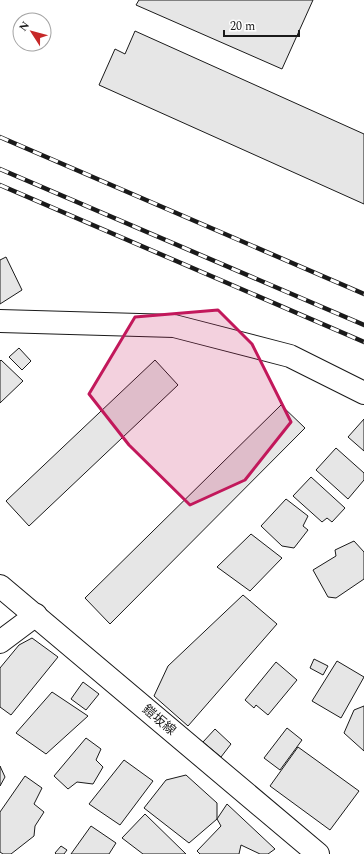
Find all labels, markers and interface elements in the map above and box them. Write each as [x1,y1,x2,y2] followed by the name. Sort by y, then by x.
[12,12,52,52] north arrow
[224,12,299,38] scale bar
[230,17,255,36] text: 20 m
[15,18,34,35] text: N
[138,700,180,740] street label: 鎧坂線

